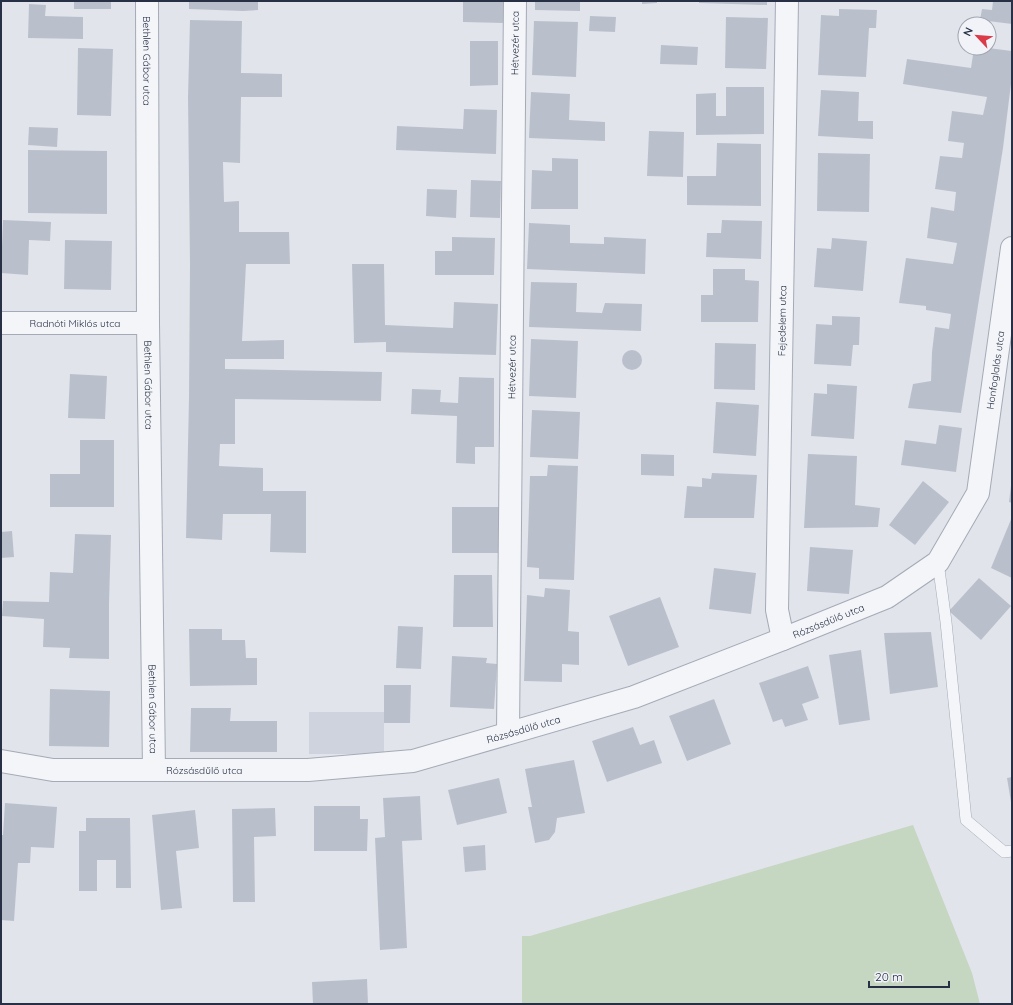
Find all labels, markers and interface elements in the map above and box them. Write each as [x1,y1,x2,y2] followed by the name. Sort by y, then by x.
[508,11,521,75] street label: Hétvezér utca
[141,16,154,106] street label: Bethlen Gábor utca
[957,16,997,56] north arrow
[960,25,976,38] text: N
[775,285,789,356] street label: Fejedelem utca
[30,317,120,330] street label: Radnóti Miklós utca
[983,330,1007,410] street label: Honfoglalás utca
[505,335,518,399] street label: Hétvezér utca
[142,340,156,430] street label: Bethlen Gábor utca
[790,600,866,641] street label: Rózsásdűlő utca
[146,664,160,754] street label: Bethlen Gábor utca
[485,712,562,746] street label: Rózsásdűlő utca
[166,764,242,777] street label: Rózsásdűlő utca
[869,963,949,989] scale bar
[875,969,903,984] text: 20 m

